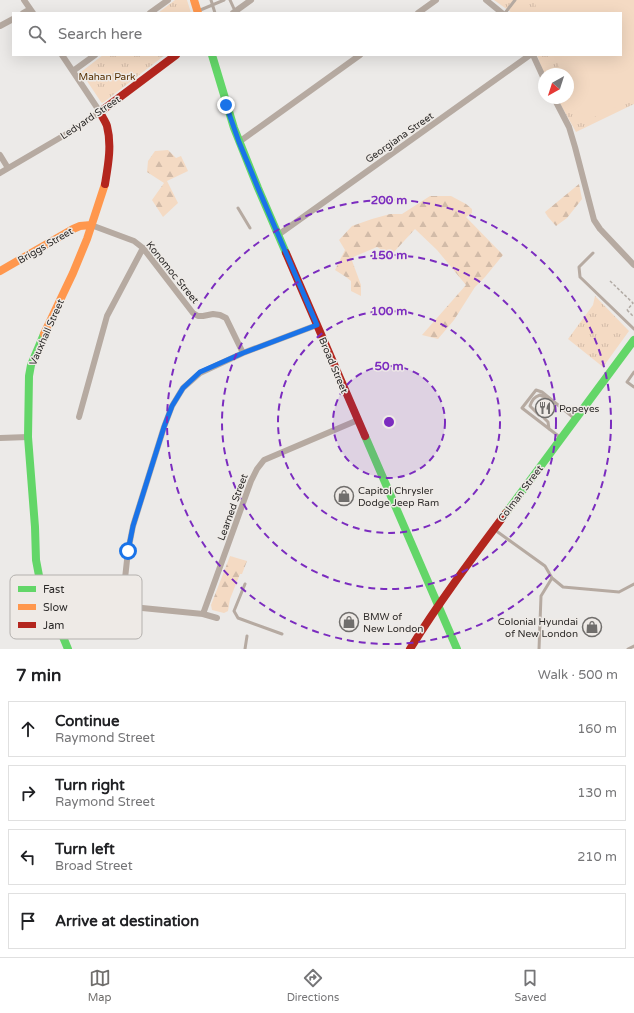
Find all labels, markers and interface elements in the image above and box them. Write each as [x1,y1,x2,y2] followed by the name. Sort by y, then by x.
[12,12,622,56] search box
[26,23,48,45] icon: search
[58,25,142,43] text: Search here
[538,68,574,104] north arrow
[78,71,136,83] park label: Mahan Park
[58,93,123,142] street label: Ledyard Street
[217,96,235,114] route end
[363,110,436,166] street label: Georgiana Street
[371,193,407,207] text: 200 m
[16,225,75,267] street label: Briggs Street
[143,239,201,306] street label: Konomoc Street
[371,248,407,262] text: 150 m
[27,297,67,367] street label: Vauxhall Street
[371,304,407,318] text: 100 m
[316,336,350,395] street label: Broad Street
[374,359,404,373] text: 50 m
[534,397,556,419] restaurant icon: Popeyes
[559,403,600,415] place label: Popeyes
[382,415,396,429] centre of rings
[496,463,546,524] street label: Colman Street
[215,472,251,542] street label: Learned Street
[333,485,355,507] shop icon: Capitol Chrysler Dodge Jeep Ram
[358,485,439,509] place label: Capitol Chrysler Dodge Jeep Ram
[119,542,137,560] route start
[10,575,142,639] legend
[43,583,64,596] text: Fast
[43,601,68,614] text: Slow
[338,611,360,633] shop icon: BMW of New London
[363,611,423,635] place label: BMW of New London
[498,616,578,640] place label: Colonial Hyundai of New London
[581,616,603,638] shop icon: Colonial Hyundai of New London
[43,619,64,632] text: Jam
[16,665,61,686] text: 7 min
[538,667,618,683] text: Walk · 500 m
[55,712,119,730] text: Continue
[17,718,39,740] icon: ahead
[577,721,617,737] text: 160 m
[55,730,155,746] text: Raymond Street
[55,776,125,794] text: Turn right
[17,782,39,804] icon: right
[577,785,617,801] text: 130 m
[55,794,155,810] text: Raymond Street
[55,840,115,858] text: Turn left
[17,846,39,868] icon: left
[577,849,617,865] text: 210 m
[55,858,133,874] text: Broad Street
[17,910,39,932] icon: arrive
[55,912,199,930] text: Arrive at destination
[88,967,111,1004] tab: Map
[287,967,339,1004] tab: Directions
[515,967,546,1004] tab: Saved

